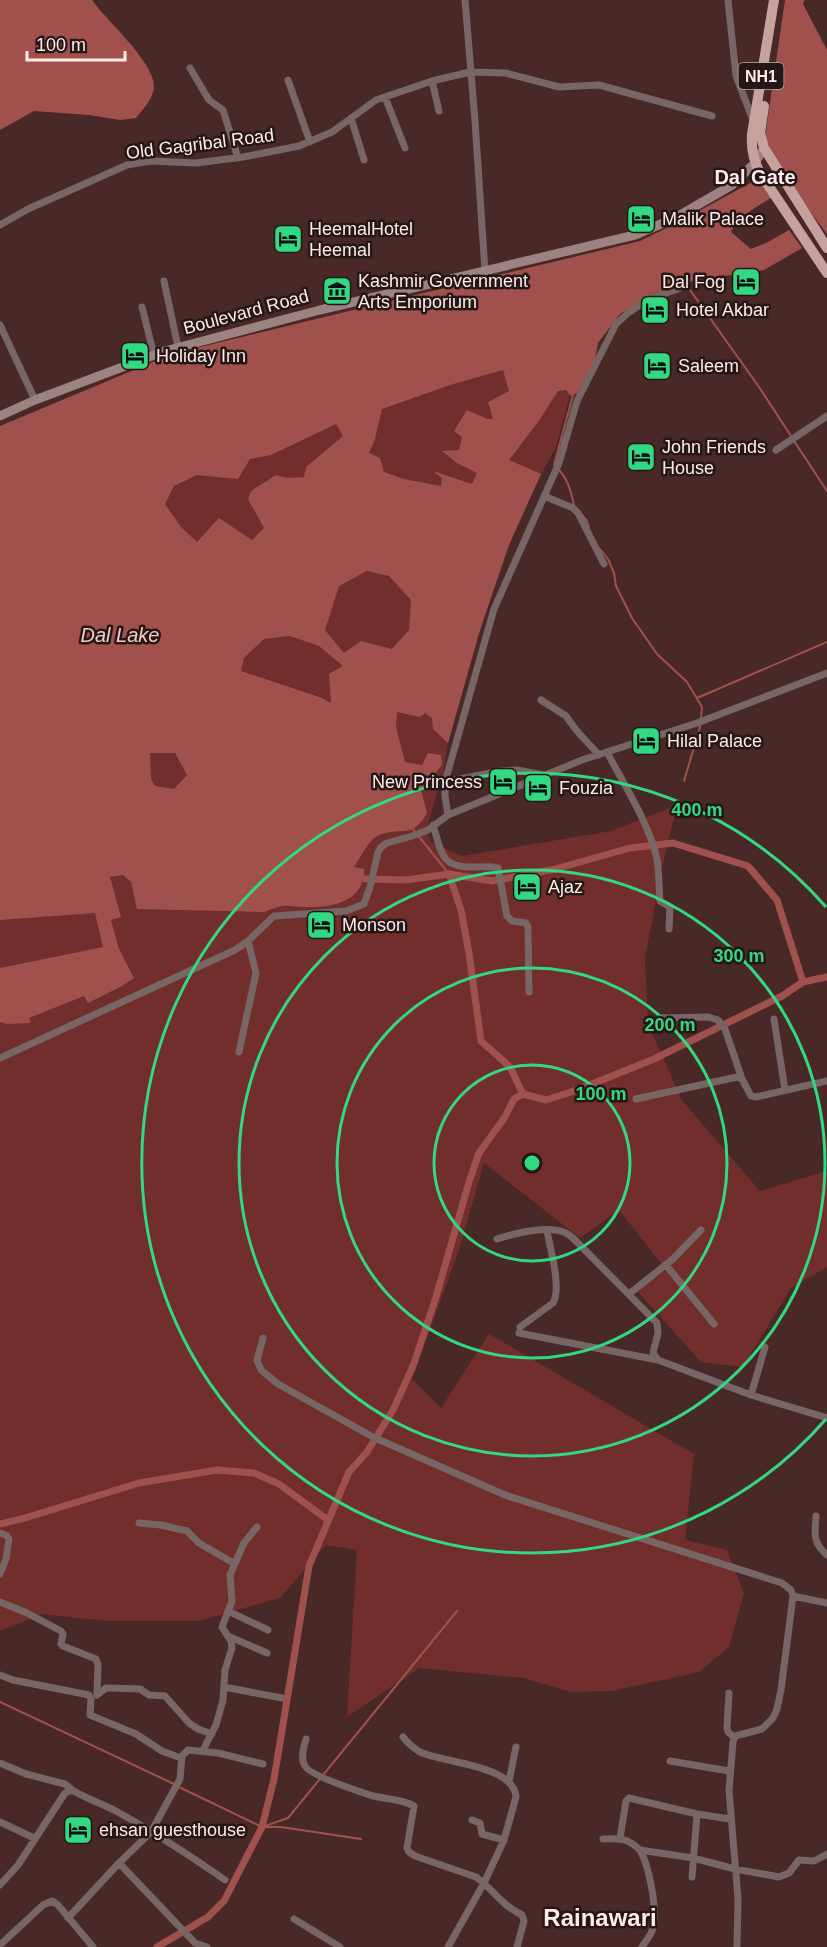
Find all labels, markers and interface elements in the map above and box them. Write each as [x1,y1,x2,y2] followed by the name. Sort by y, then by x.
[27,24,124,62] scale bar
[36,35,86,55] text: 100 m
[738,63,783,89] road number: NH1
[125,125,275,163] street label: Old Gagribal Road
[714,166,796,188] district label: Dal Gate
[625,203,657,235] hotel icon: Malik Palace
[662,209,764,229] place label: Malik Palace
[309,219,413,260] place label: HeemalHotel Heemal
[272,223,304,255] hotel icon: HeemalHotel Heemal
[730,266,762,298] hotel icon: Dal Fog
[358,271,528,312] place label: Kashmir Government Arts Emporium
[662,272,725,292] place label: Dal Fog
[321,275,353,307] museum icon: Kashmir Government Arts Emporium
[181,286,311,338] street label: Boulevard Road
[639,294,671,326] hotel icon: Hotel Akbar
[676,300,769,320] place label: Hotel Akbar
[119,340,151,372] hotel icon: Holiday Inn
[156,346,246,366] place label: Holiday Inn
[641,350,673,382] hotel icon: Saleem
[678,356,739,376] place label: Saleem
[662,437,766,478] place label: John Friends House
[625,441,657,473] hotel icon: John Friends House
[81,624,159,646] water label: Dal Lake
[630,725,662,757] hotel icon: Hilal Palace
[667,731,762,751] place label: Hilal Palace
[487,766,519,798] hotel icon: New Princess
[372,772,482,792] place label: New Princess
[522,772,554,804] hotel icon: Fouzia
[559,778,614,798] place label: Fouzia
[671,800,723,820] text: 400 m
[511,871,543,903] hotel icon: Ajaz
[548,877,583,897] place label: Ajaz
[305,909,337,941] hotel icon: Monson
[342,915,406,935] place label: Monson
[713,946,765,966] text: 300 m
[644,1015,696,1035] text: 200 m
[575,1084,627,1104] text: 100 m
[522,1153,542,1173] centre of rings
[62,1814,94,1846] hotel icon: ehsan guesthouse
[99,1820,246,1840] place label: ehsan guesthouse
[543,1904,657,1931] district label: Rainawari

